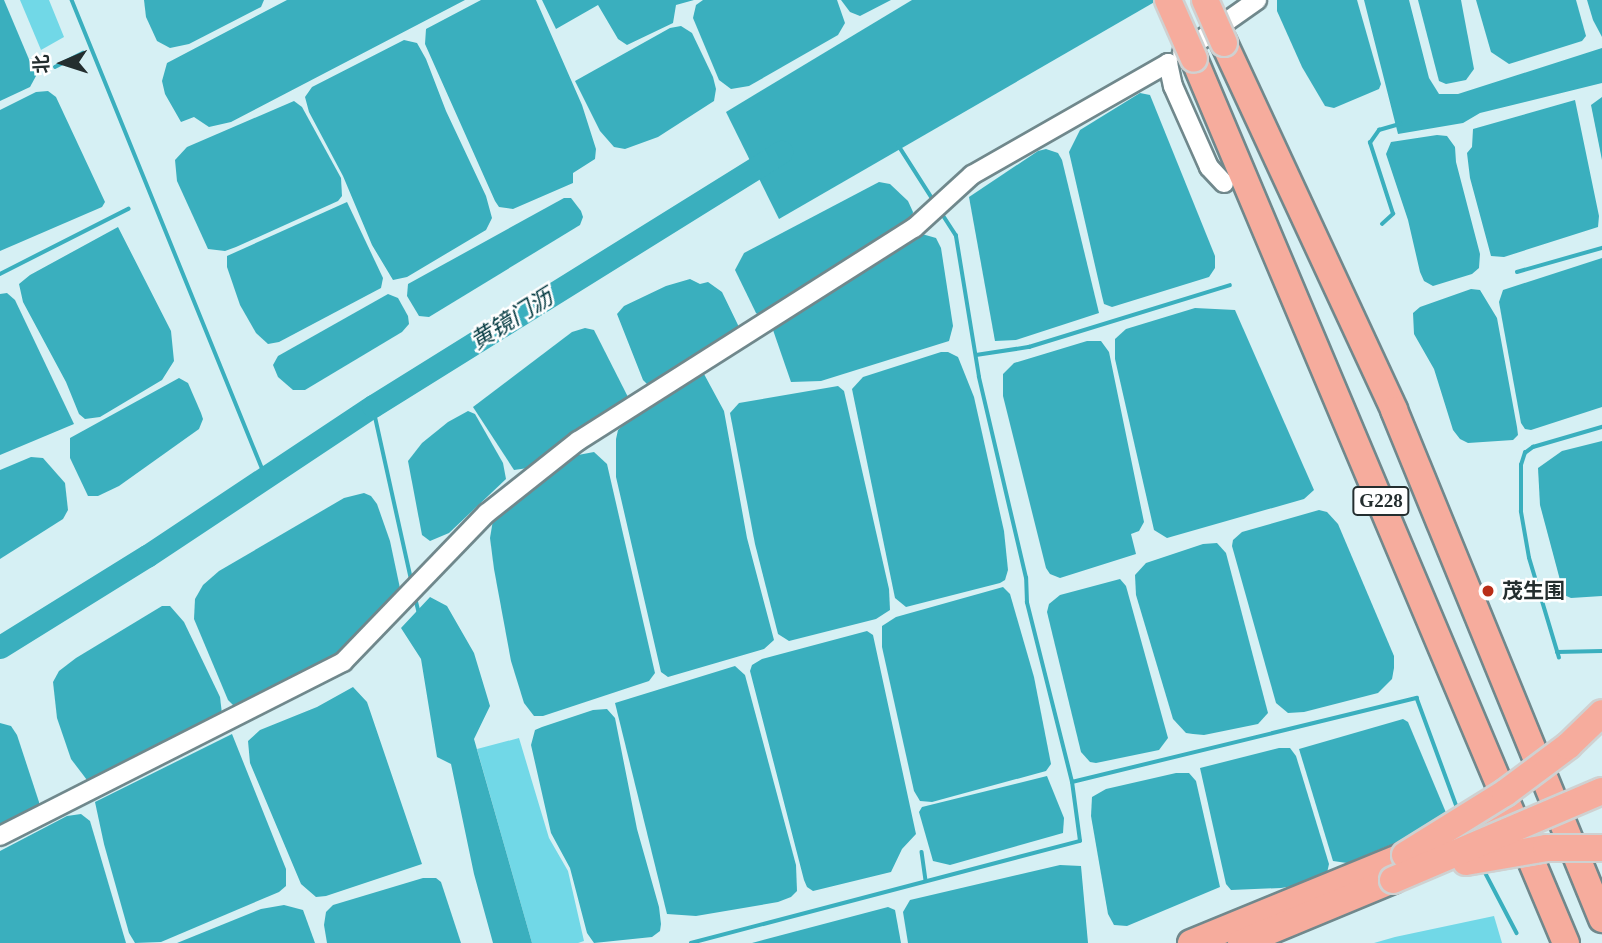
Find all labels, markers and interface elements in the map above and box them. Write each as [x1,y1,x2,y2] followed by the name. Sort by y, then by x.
[28,28,98,98] north arrow
[31,54,53,74] text: 北
[466,284,558,356] water label: 黄镜门沥
[1351,486,1411,516] road number: G228
[1502,578,1565,604] place label: 茂生围
[1480,583,1496,599] marker: 茂生围

